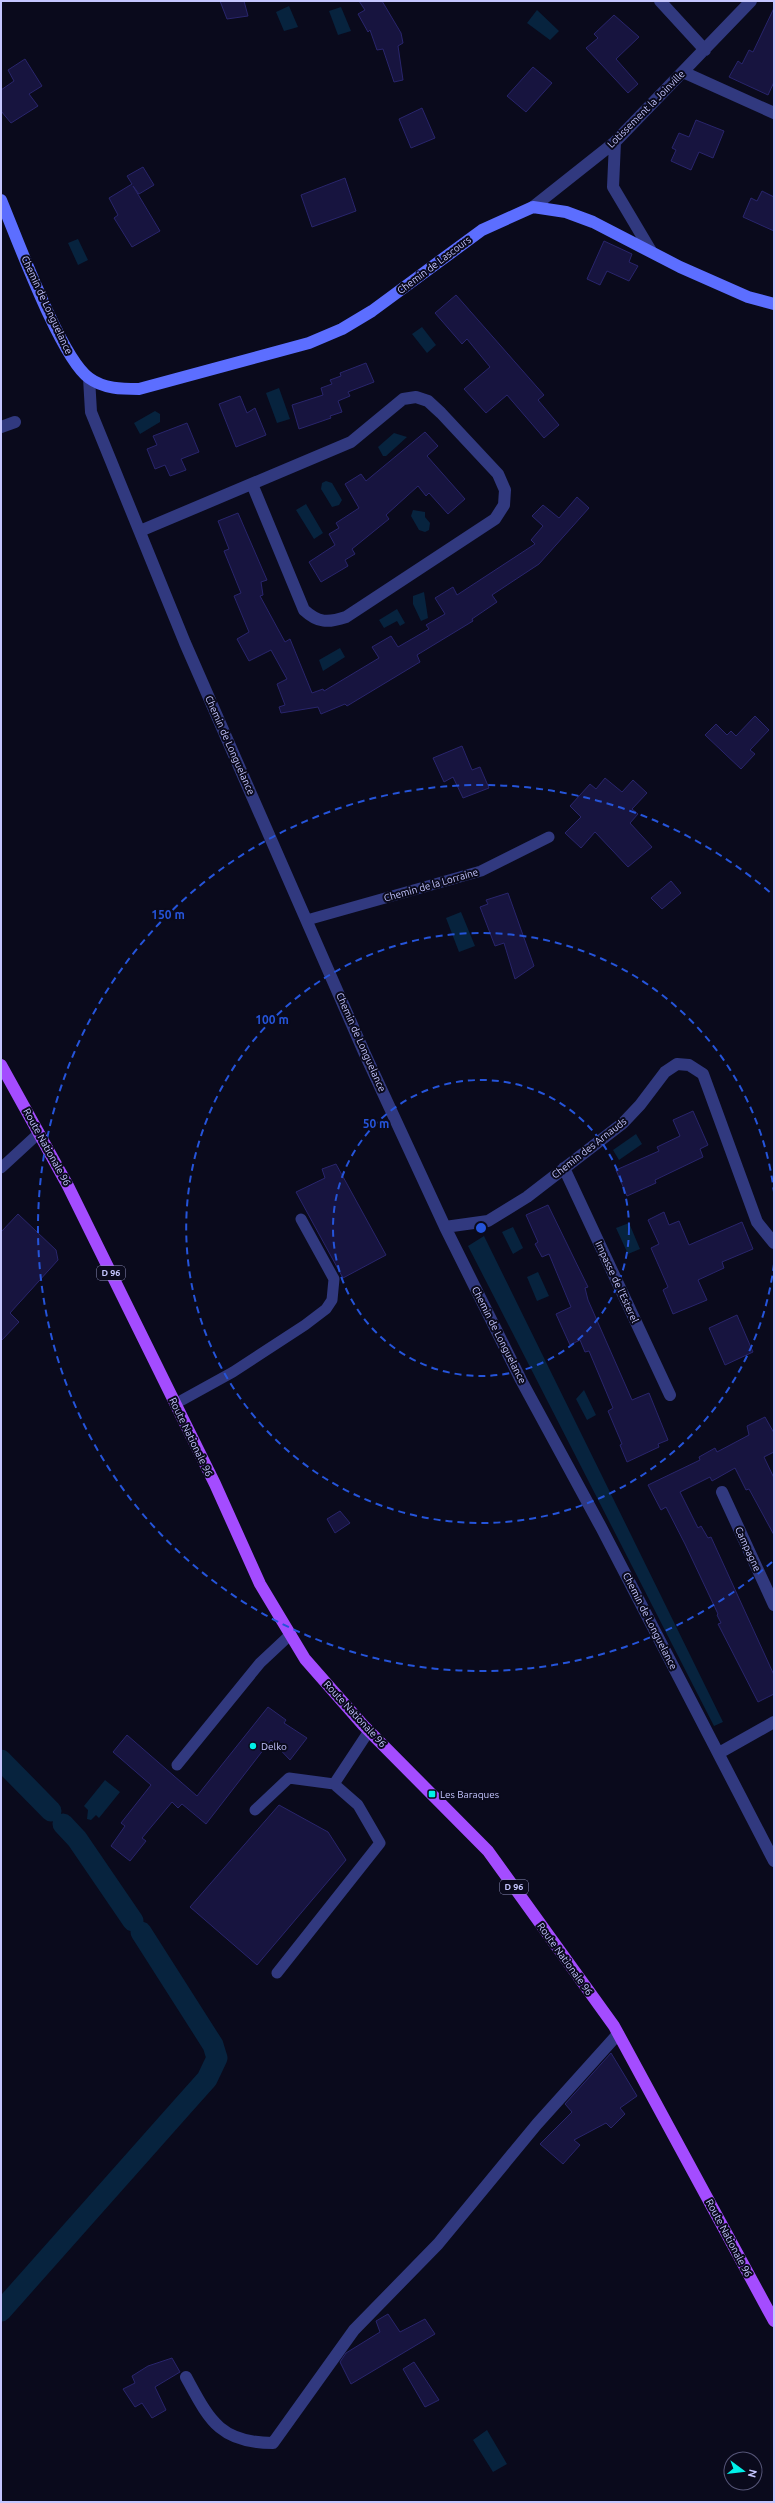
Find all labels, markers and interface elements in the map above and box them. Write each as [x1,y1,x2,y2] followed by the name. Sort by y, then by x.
[605,68,687,150] street label: Lotissement la Joinville
[395,234,473,296] street label: Chemin de Lascours
[19,254,75,356] street label: Chemin de Longuelance
[203,694,257,796] street label: Chemin de Longuelance
[383,866,479,904] street label: Chemin de la Lorraine
[151,908,185,921] text: 150 m
[334,991,388,1093] street label: Chemin de Longuelance
[255,1013,289,1026] text: 100 m
[21,1106,73,1188] street label: Route Nationale 96
[550,1116,628,1180] street label: Chemin des Arnauds
[363,1117,389,1130] text: 50 m
[474,1221,488,1235] centre of rings
[593,1239,641,1325] street label: Impasse de l'Esterel
[97,1266,125,1280] road number: D 96
[470,1285,528,1385] street label: Chemin de Longuelance
[167,1396,215,1479] street label: Route Nationale 96
[733,1525,763,1573] street label: Campagne
[621,1571,679,1671] street label: Chemin de Longuelance
[321,1679,389,1750] street label: Route Nationale 96
[248,1741,258,1751] marker: Delko
[261,1741,287,1752] place label: Delko
[427,1789,437,1799] marker: Les Baraques
[440,1789,499,1800] place label: Les Baraques
[500,1880,528,1894] road number: D 96
[535,1921,595,1998] street label: Route Nationale 96
[704,2197,754,2279] street label: Route Nationale 96
[723,2451,763,2491] north arrow
[746,2468,760,2479] text: N

